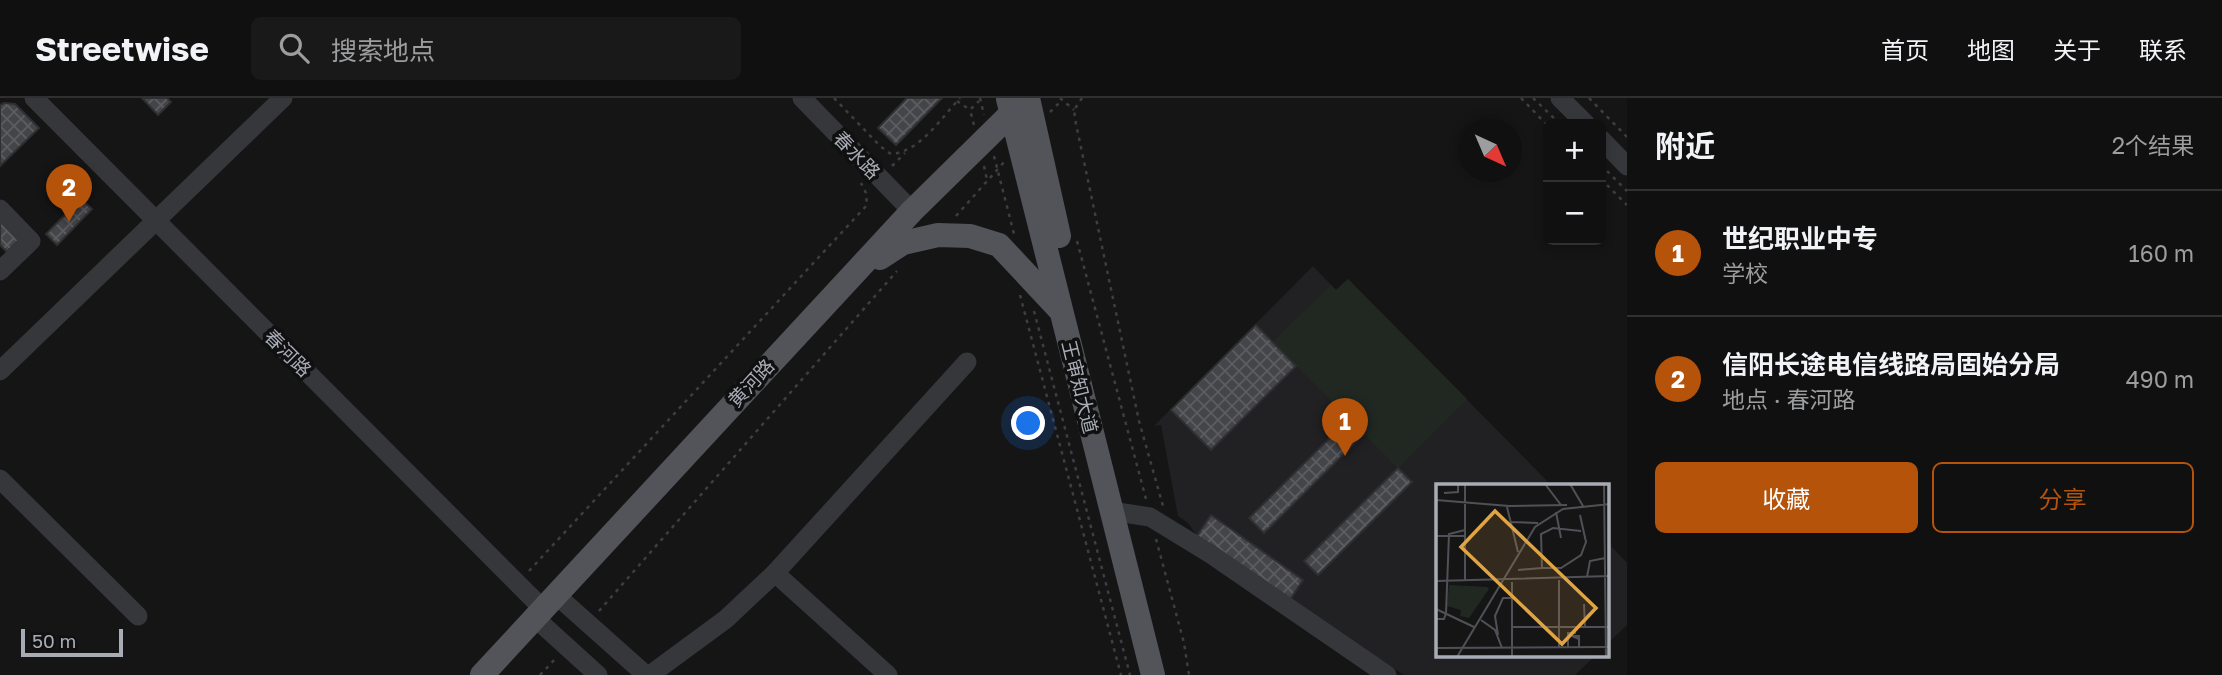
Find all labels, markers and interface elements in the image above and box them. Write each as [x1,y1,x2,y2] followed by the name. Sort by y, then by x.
[251,17,741,80] search box
[35,29,209,68] text: Streetwise
[275,29,313,67] icon: search
[331,35,435,66] text: 搜索地点
[1881,35,1929,64] text: 首页
[1967,35,2015,64] text: 地图
[2053,35,2101,64] text: 关于
[2139,35,2187,64] text: 联系
[1459,119,1522,182] north arrow
[1543,119,1606,245] map controls
[1543,119,1606,182] button: +
[829,126,885,183] street label: 春水路
[1655,128,1715,164] text: 附近
[2112,131,2194,159] text: 2个结果
[46,164,92,222] pin: 2
[1543,182,1606,245] button: −
[1722,223,1878,254] text: 世纪职业中专
[1672,239,1684,267] text: 1
[2129,239,2194,267] text: 160 m
[1722,259,1768,287] text: 学校
[260,324,317,381] street label: 春河路
[1058,338,1103,436] street label: 王审知大道
[1722,349,2060,380] text: 信阳长途电信线路局固始分局
[723,354,778,411] street label: 黄河路
[1671,365,1685,393] text: 2
[2126,365,2194,393] text: 490 m
[1722,385,1855,413] text: 地点 · 春河路
[1322,398,1368,456] pin: 1
[1011,406,1045,440] your location
[1655,462,1918,533] button: 收藏
[1932,462,2194,533] button: 分享
[1436,484,1610,658] inset map
[21,626,122,658] scale bar
[32,629,76,652] text: 50 m

